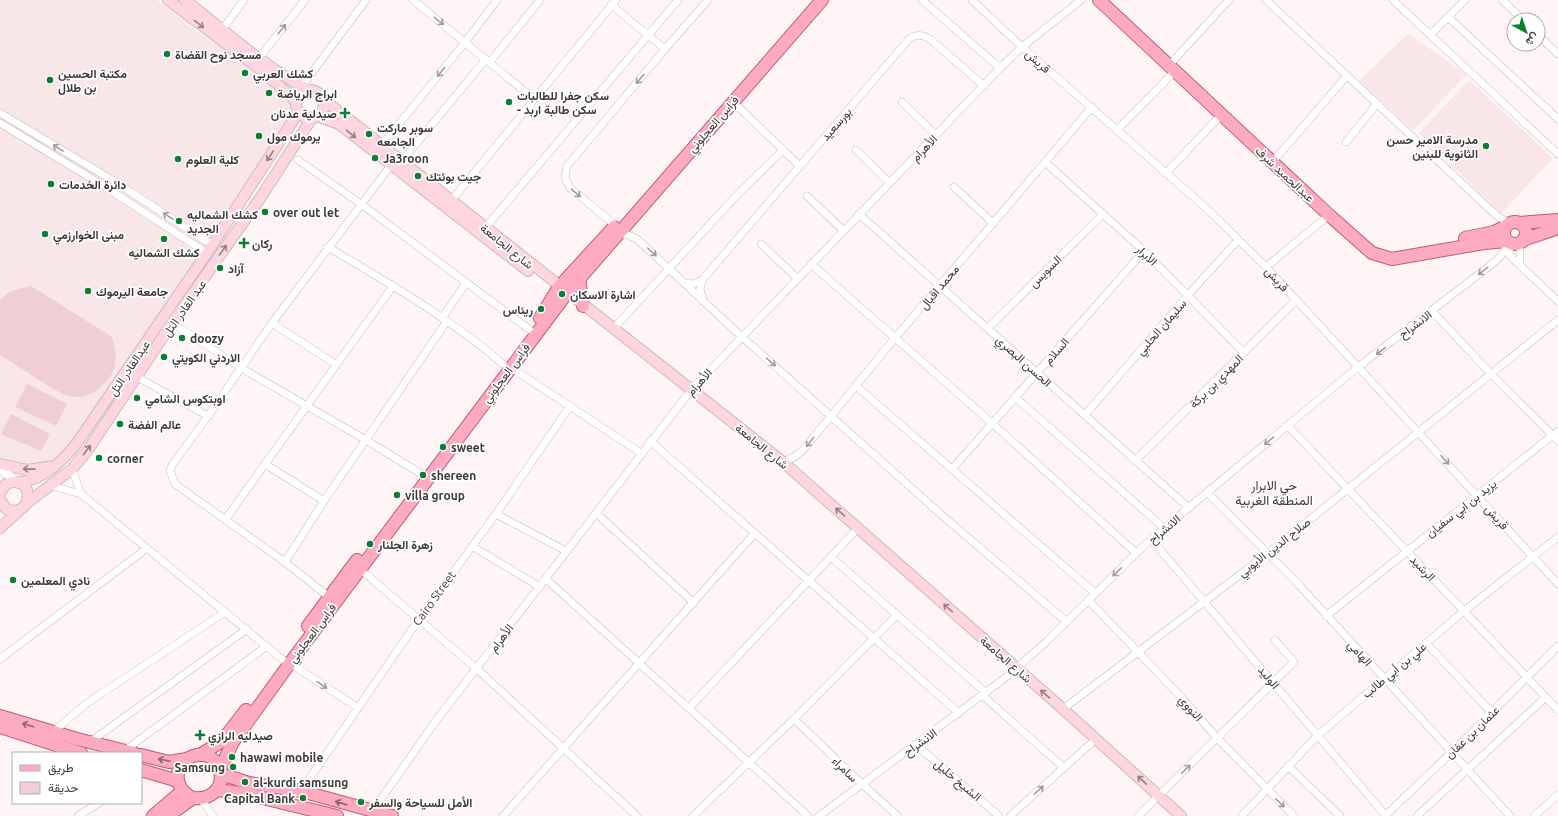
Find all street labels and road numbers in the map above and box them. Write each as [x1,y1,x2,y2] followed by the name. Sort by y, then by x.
[1022,47,1053,77] street label: قريش
[685,93,744,158] street label: فراس العجلوني
[818,105,855,144] street label: بورسعيد
[908,132,941,165] street label: الأهرام
[1252,144,1317,206] street label: عبدالحميد شرف
[476,221,536,274] street label: شارع الجامعة
[1132,241,1160,269] street label: الأبرار
[1026,252,1065,291] street label: السويس
[917,262,963,313] street label: محمد اقبال
[1261,264,1292,295] street label: قريش
[160,277,210,340] street label: عبد القادر التل
[1133,296,1192,360] street label: سليمان الحلبي
[1396,307,1436,343] street label: الانشراح
[991,333,1054,392] street label: الحسن البصري
[1041,335,1073,368] street label: السلام
[106,338,154,399] street label: عبدالقادر التل
[480,341,536,408] street label: فراس العجلوني
[1187,352,1248,413] street label: المهدي بن بركة
[684,366,716,399] street label: الأهرام
[731,421,791,474] street label: شارع الجامعة
[1423,477,1501,543] street label: يزيد بن ابي سفيان
[1481,502,1511,533] street label: قريش
[1145,512,1185,548] street label: الانشراح
[1235,515,1315,582] street label: صلاح الدين الأيوبي
[1406,553,1438,585] street label: الرشيد
[410,568,458,628] street label: Cairo Street
[286,601,342,668] street label: فراس العجلوني
[486,621,517,656] street label: الأهرام
[976,633,1034,687] street label: شارع الجامعة
[1342,638,1375,671] street label: الهامي
[1360,640,1431,703] street label: علي بن أبي طالب
[1254,663,1282,692] street label: الوليد
[1173,693,1206,726] street label: النووي
[1442,703,1503,762] street label: عثمان بن عفان
[901,726,941,761] street label: الانشراح
[828,754,860,786] street label: سامراء
[930,757,984,806] street label: الشيخ خليل

